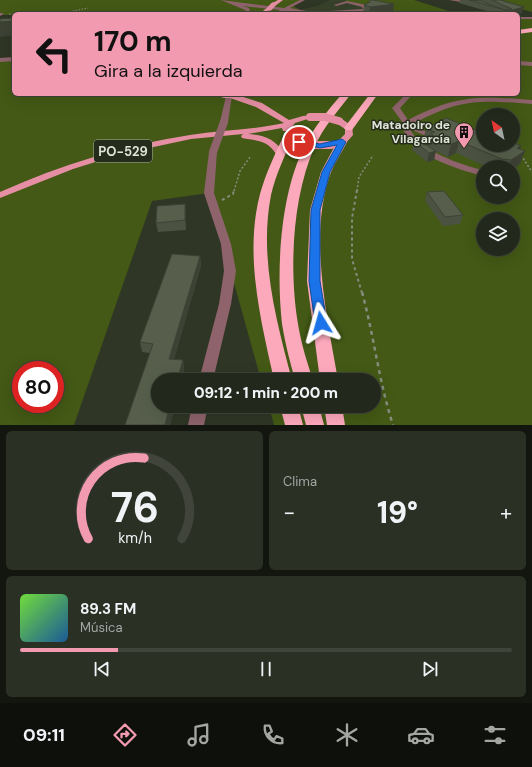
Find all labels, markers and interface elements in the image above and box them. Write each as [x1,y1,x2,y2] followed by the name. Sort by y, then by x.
[94,23,172,60] text: 170 m
[28,28,80,80] icon: left
[94,59,242,83] text: Gira a la izquierda
[476,108,520,152] north arrow
[476,108,520,256] map controls
[372,117,450,147] place label: Matadoiro de Vilagarcía
[453,121,475,149] building icon: Matadoiro de Vilagarcía
[282,125,316,159] pin
[288,131,310,153] icon: arrive
[94,140,152,162] road number: PO-529
[476,160,520,204] button: search
[476,212,520,256] button: layers
[300,302,342,344] position arrow
[12,361,64,413] speed limit sign: 80
[194,383,338,403] text: 09:12 · 1 min · 200 m
[283,473,317,490] text: Clima
[110,480,159,534] text: 76
[377,493,418,532] text: 19°
[283,498,295,527] text: −
[500,498,512,527] text: +
[118,528,151,546] text: km/h
[80,599,136,619] text: 89.3 FM
[80,619,123,636] text: Música
[91,658,113,680] icon: previous
[255,658,277,680] icon: pause
[419,658,441,680] icon: next
[111,721,139,749] icon: directions
[185,721,213,749] icon: music
[259,721,287,749] icon: phone
[333,721,361,749] icon: climate
[407,721,435,749] icon: car
[481,721,509,749] icon: filters
[23,723,65,747] text: 09:11

